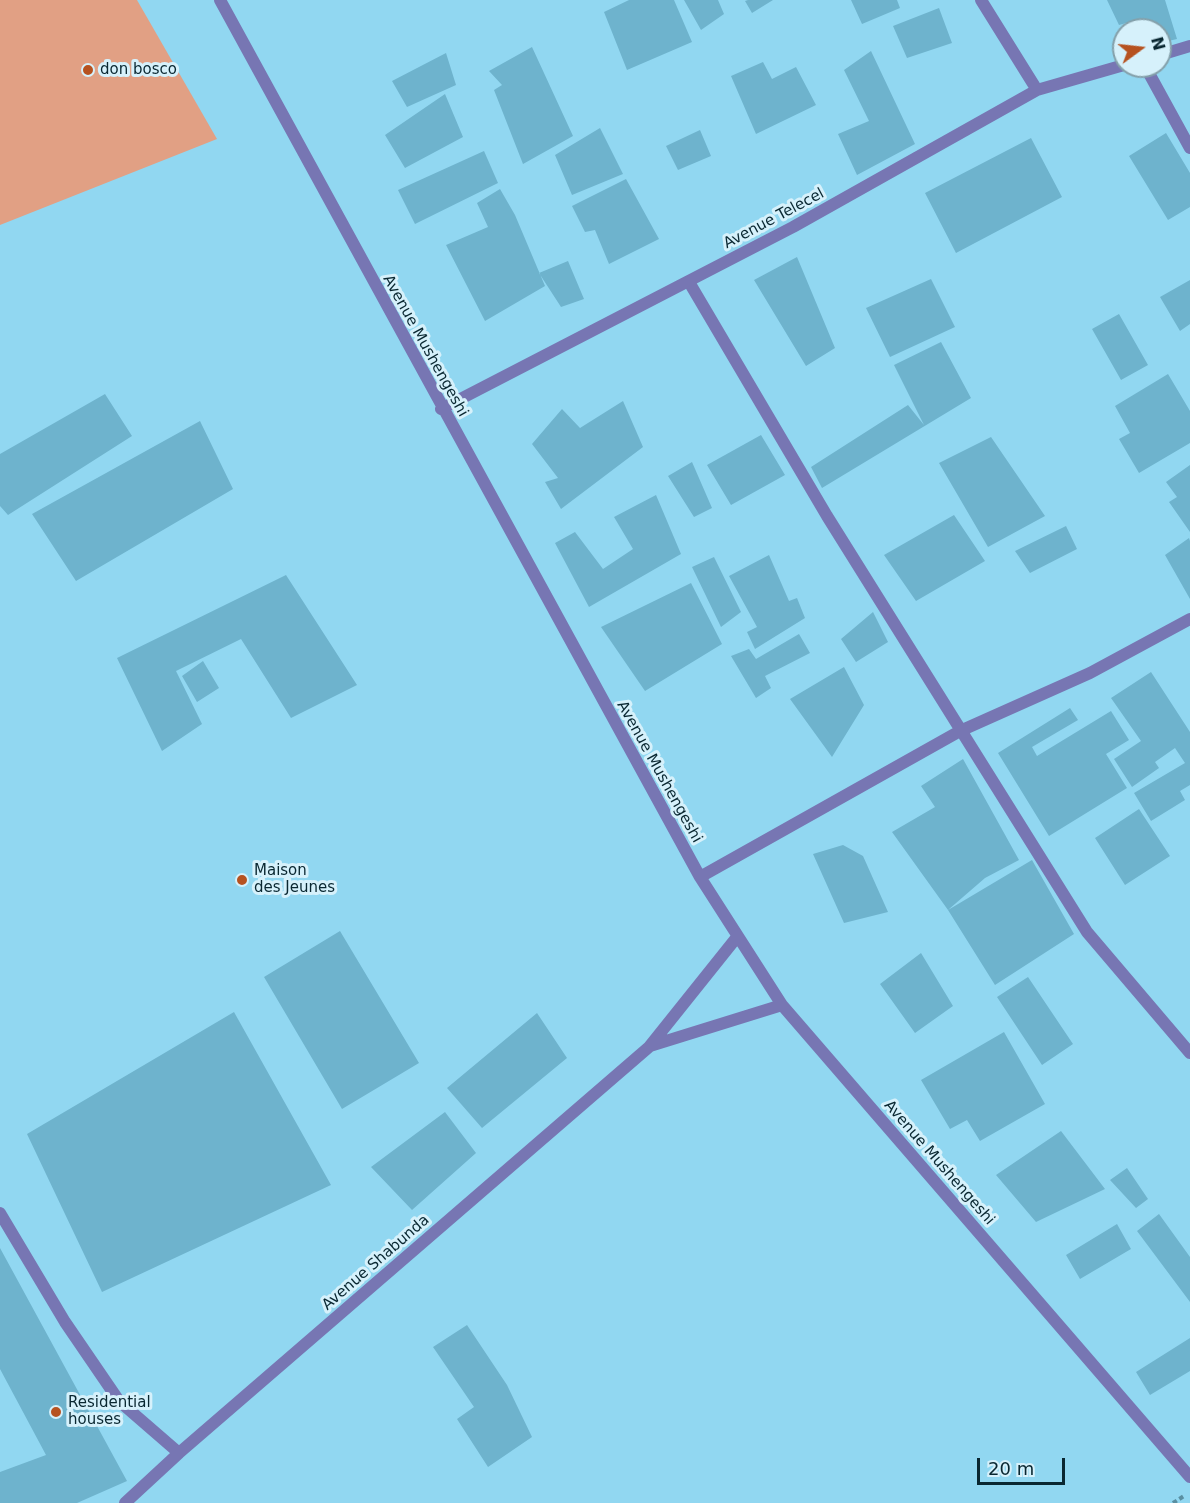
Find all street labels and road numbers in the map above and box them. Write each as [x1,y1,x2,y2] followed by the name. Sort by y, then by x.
[721,185,827,253] street label: Avenue Telecel
[379,272,471,420] street label: Avenue Mushengeshi
[613,698,705,846] street label: Avenue Mushengeshi
[880,1097,998,1229] street label: Avenue Mushengeshi
[319,1212,433,1314] street label: Avenue Shabunda

